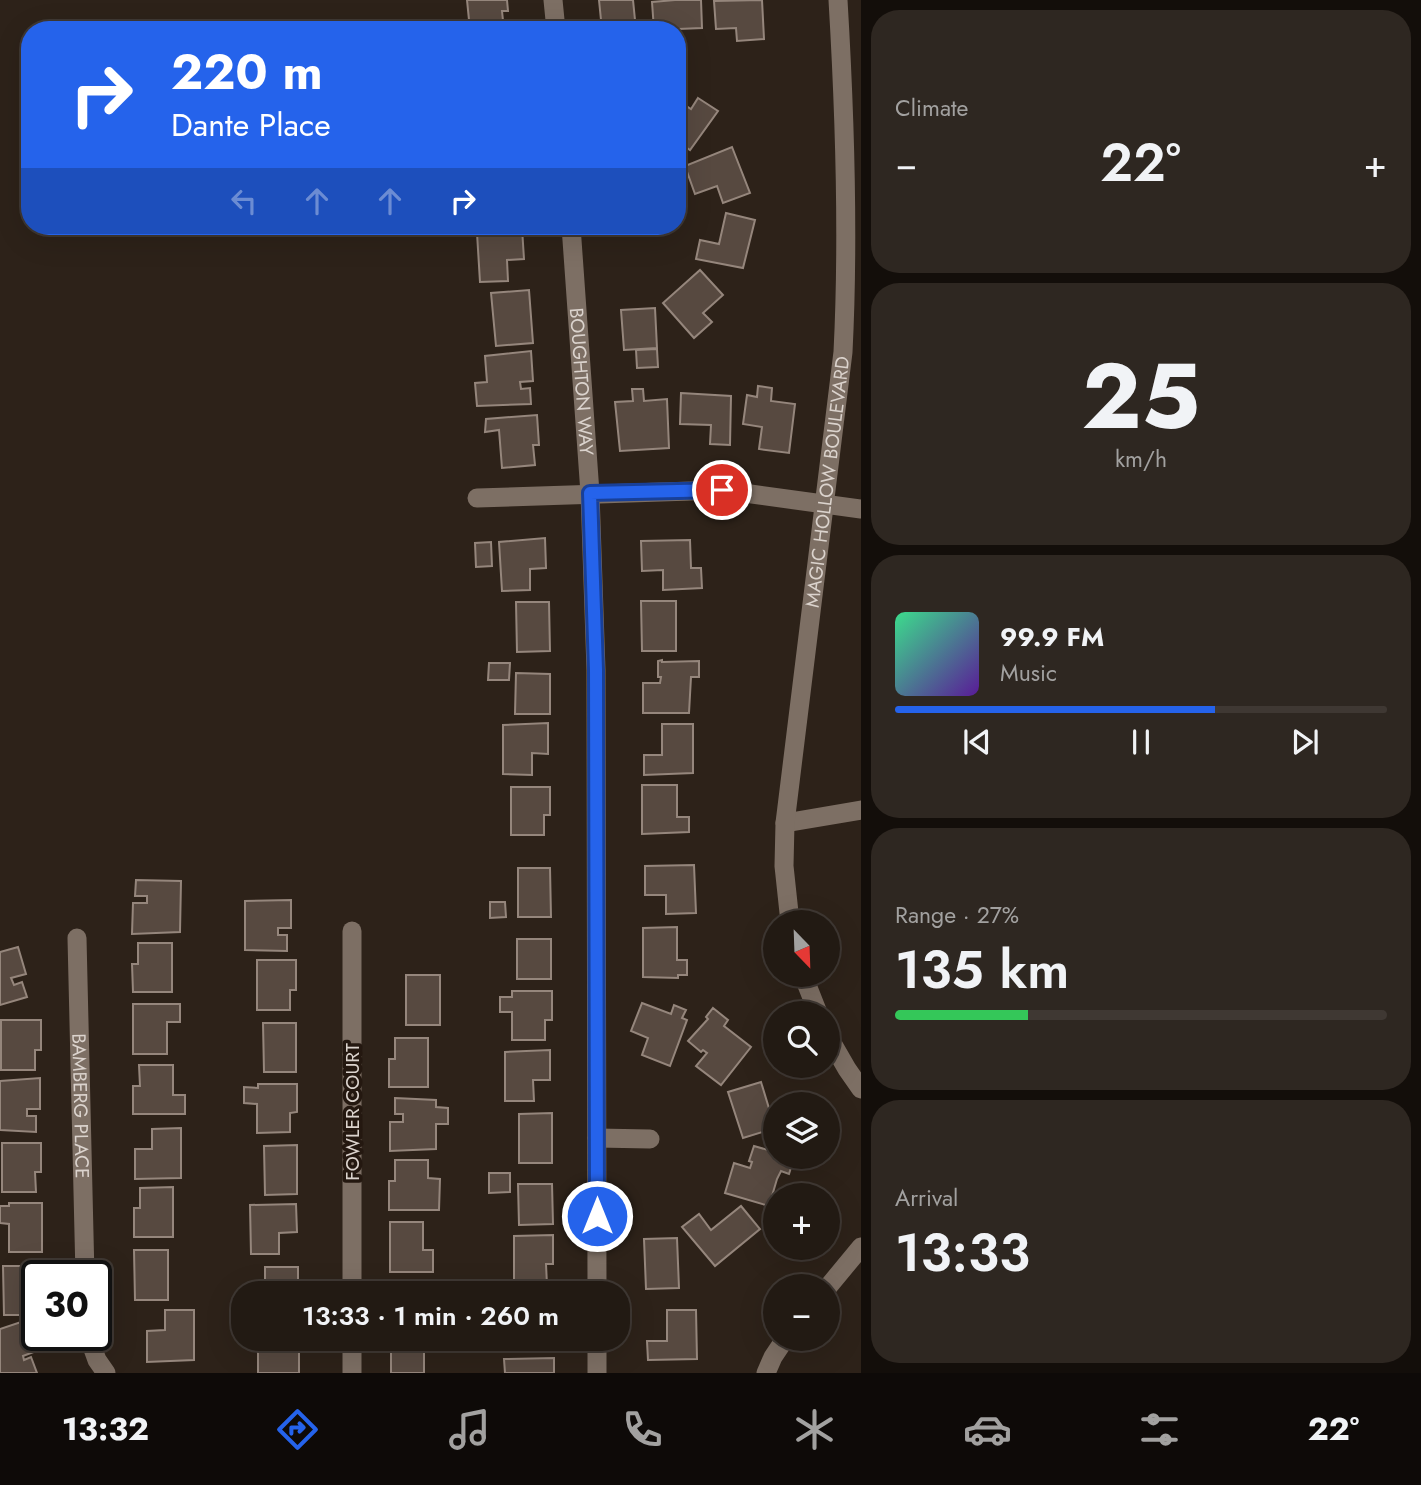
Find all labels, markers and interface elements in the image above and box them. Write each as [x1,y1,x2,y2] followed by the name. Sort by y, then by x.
[171,37,323,107] text: 220 m
[56,49,147,140] icon: right
[895,91,968,125] text: Climate
[171,102,331,148] text: Dante Place
[1100,125,1181,201] text: 22°
[895,136,917,191] text: −
[1364,136,1387,191] text: +
[225,182,263,220] icon: left
[298,182,336,220] icon: ahead
[371,182,409,220] icon: ahead
[444,182,482,220] icon: right
[563,307,601,457] street label: BOUGHTON WAY
[1082,331,1200,462] text: 25
[798,355,856,609] street label: MAGIC HOLLOW BOULEVARD
[1115,442,1167,476] text: km/h
[692,460,752,520] pin
[703,471,741,509] icon: arrive
[1000,618,1104,656] text: 99.9 FM
[1000,656,1057,690] text: Music
[958,723,996,761] icon: previous
[1122,723,1160,761] icon: pause
[1286,723,1324,761] icon: next
[895,898,1019,932] text: Range · 27%
[763,910,840,987] north arrow
[763,910,840,1351] map controls
[895,932,1069,1008] text: 135 km
[763,1001,840,1078] button: search
[66,1033,96,1179] street label: BAMBERG PLACE
[339,1043,366,1181] street label: FOWLER COURT
[763,1092,840,1169] button: layers
[560,1179,634,1253] position arrow
[895,1181,958,1215] text: Arrival
[763,1183,840,1260] button: +
[895,1215,1030,1291] text: 13:33
[21,1260,112,1351] speed limit sign: 30
[763,1274,840,1351] button: −
[302,1297,559,1335] text: 13:33 · 1 min · 260 m
[273,1405,322,1454] icon: directions
[445,1405,494,1454] icon: music
[618,1405,667,1454] icon: phone
[790,1405,839,1454] icon: climate
[963,1405,1012,1454] icon: car
[1135,1405,1184,1454] icon: filters
[62,1406,149,1452] text: 13:32
[1308,1406,1359,1452] text: 22°

